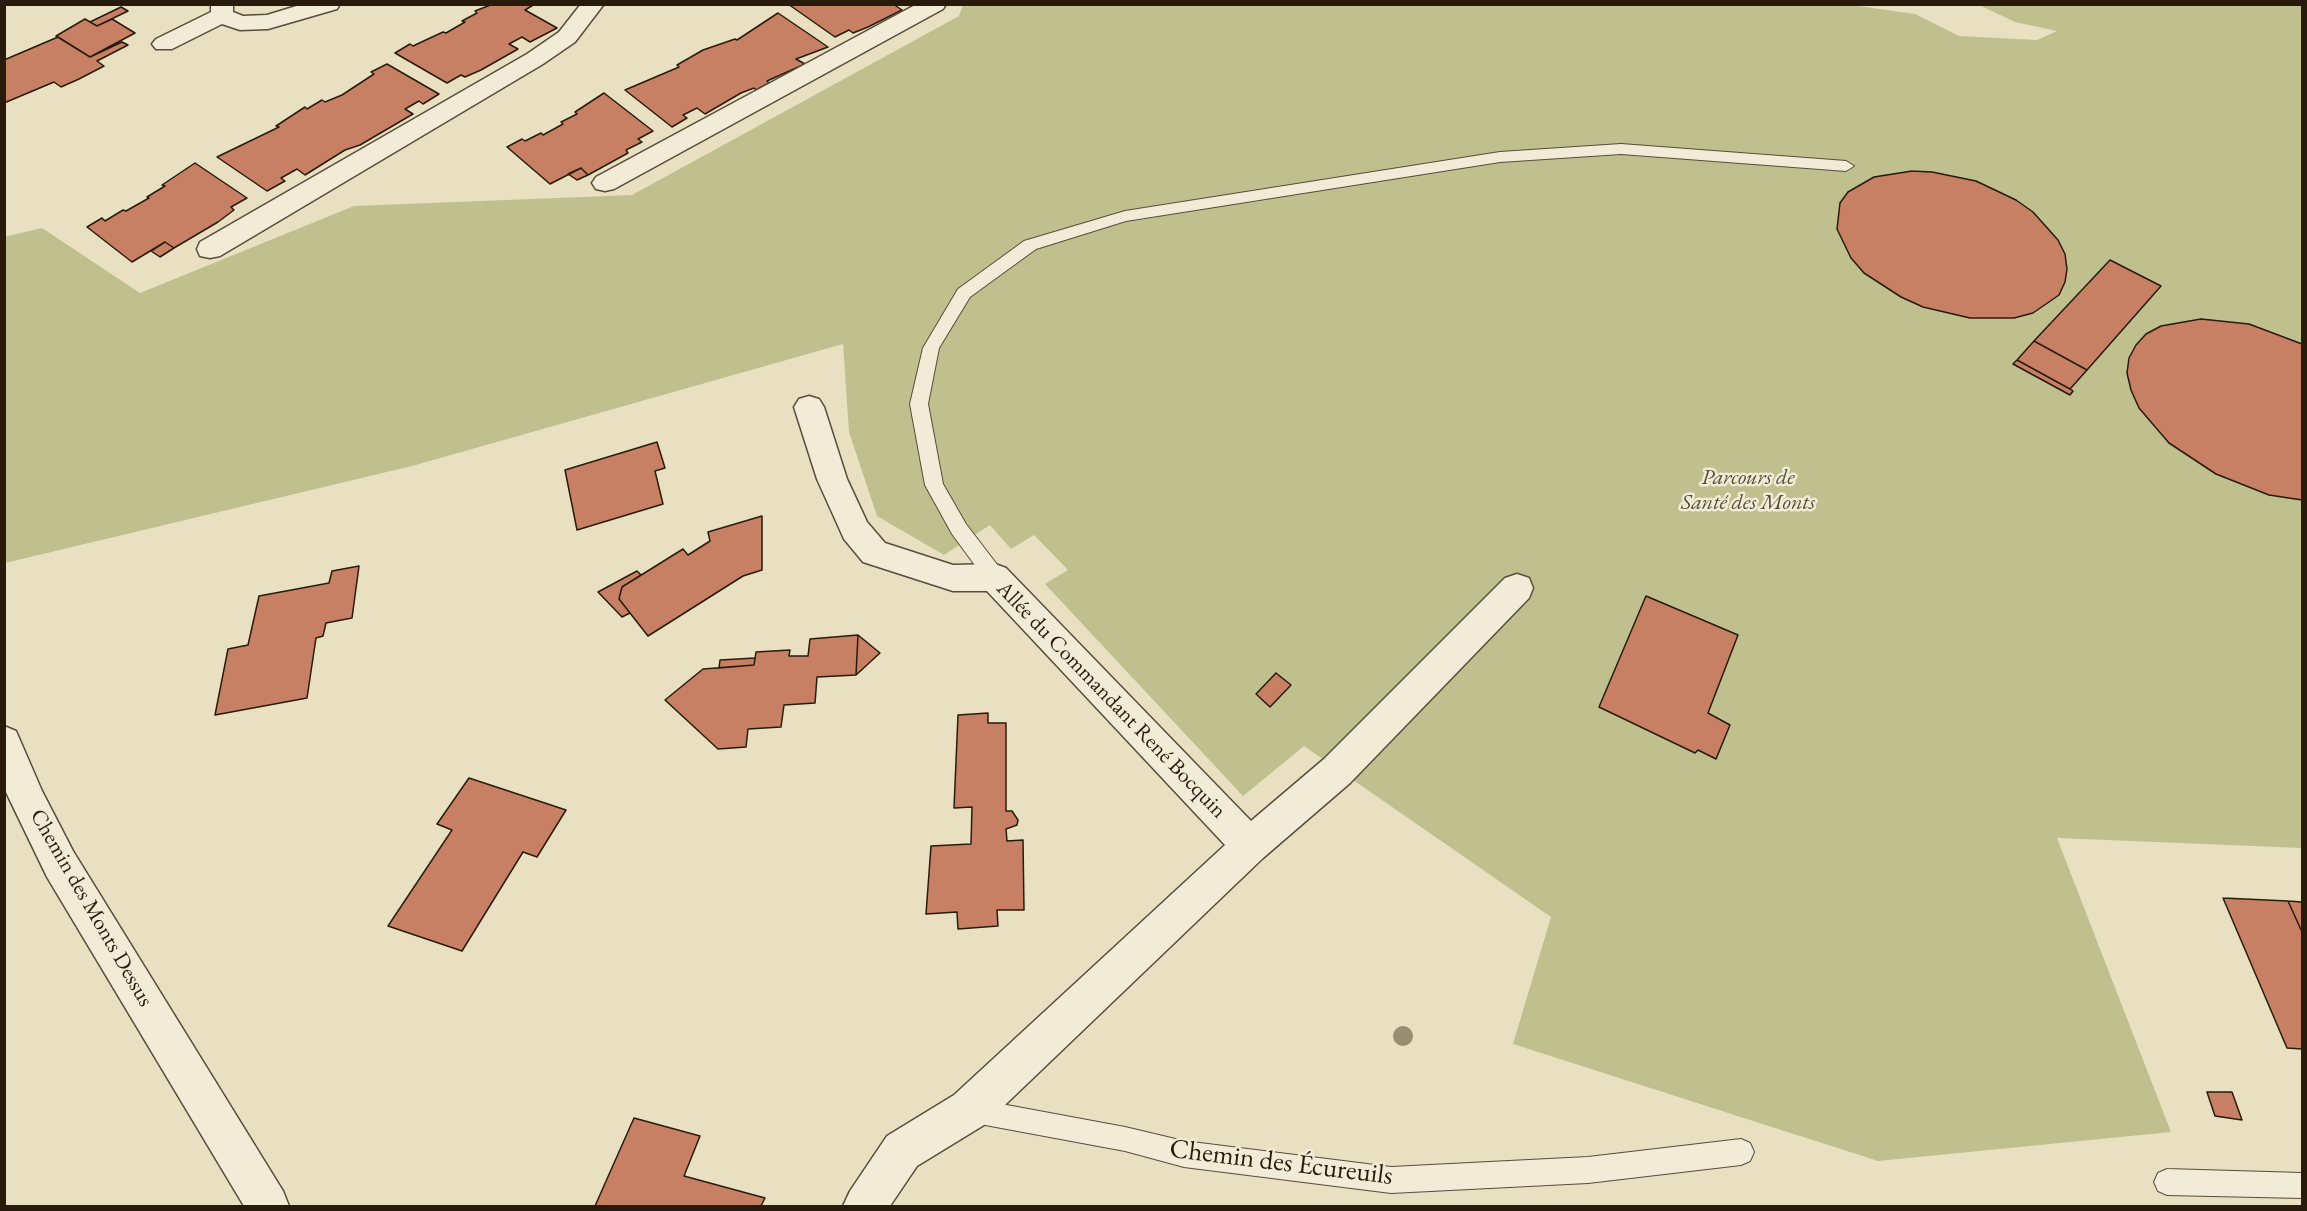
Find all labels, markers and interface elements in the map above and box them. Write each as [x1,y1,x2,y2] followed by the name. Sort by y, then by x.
[1681,465,1815,516] park label: Parcours de Santé des Monts
[991,576,1231,824] street label: Allée du Commandant René Bocquin
[24,805,158,1011] street label: Chemin des Monts Dessus
[1168,1133,1394,1193] street label: Chemin des Écureuils

